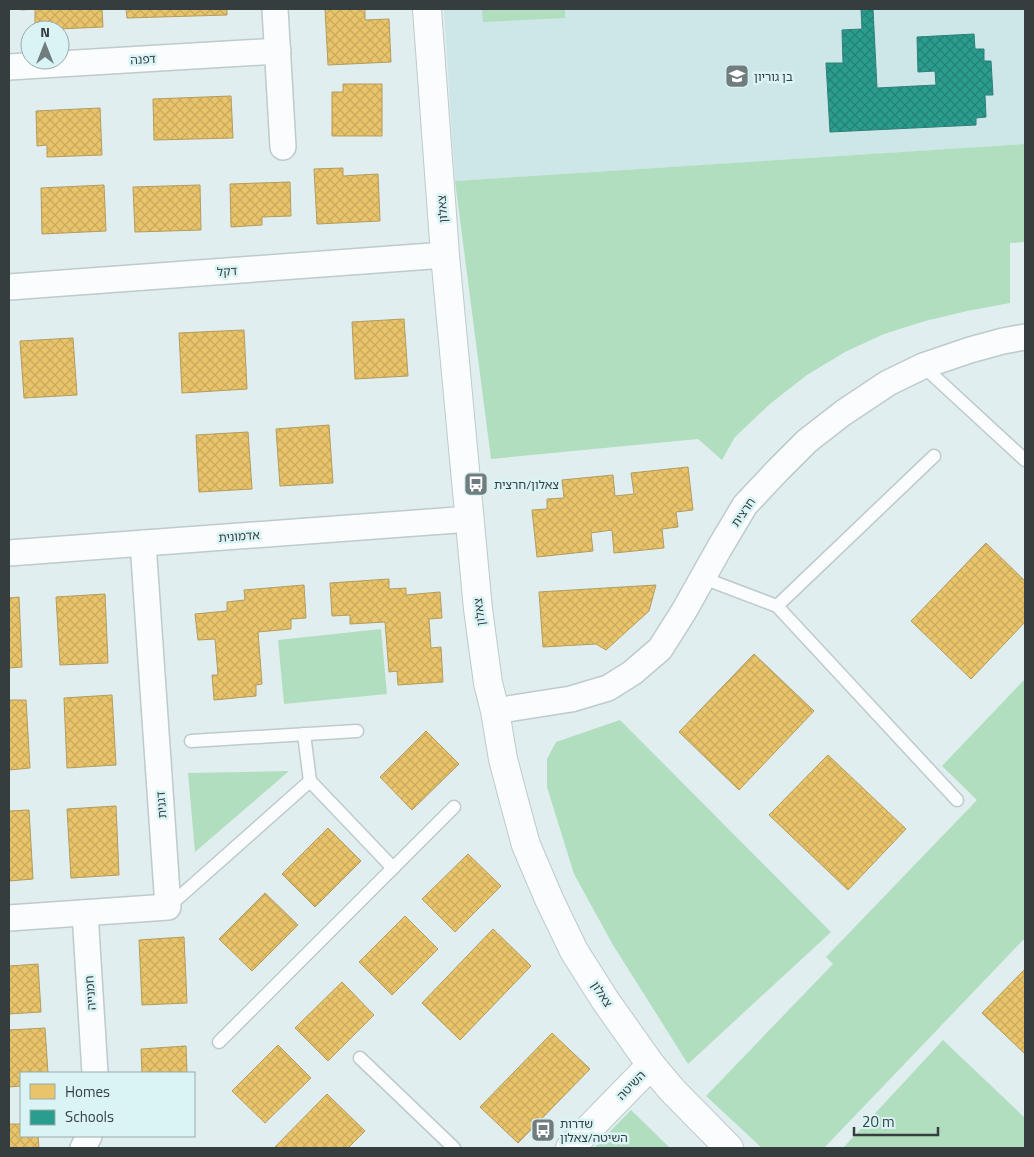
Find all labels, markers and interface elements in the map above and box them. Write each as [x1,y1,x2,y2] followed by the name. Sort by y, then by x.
[20,20,70,70] north arrow
[40,21,50,42] text: N
[130,49,157,69] street label: דפנה
[724,63,750,89] school or university icon: בן גוריון
[754,67,793,86] place label: בן גוריון
[432,194,452,224] street label: צאלון
[216,261,238,281] street label: דקל
[463,471,489,497] bus stop icon: צאלון/חרצית
[494,475,559,494] place label: צאלון/חרצית
[726,493,760,531] street label: חרצית
[218,525,261,547] street label: אדמונית
[468,597,490,627] street label: צאלון
[151,790,171,819] street label: דגנית
[79,975,101,1011] street label: חמנייה
[586,977,618,1011] street label: צאלון
[612,1066,650,1104] street label: השיטה
[20,1072,195,1137] legend
[65,1080,110,1103] text: Homes
[854,1104,938,1136] scale bar
[65,1105,114,1128] text: Schools
[862,1110,895,1133] text: 20 m
[560,1114,628,1147] place label: שדרות השיטה/צאלון
[530,1117,556,1143] bus stop icon: שדרות השיטה/צאלון

